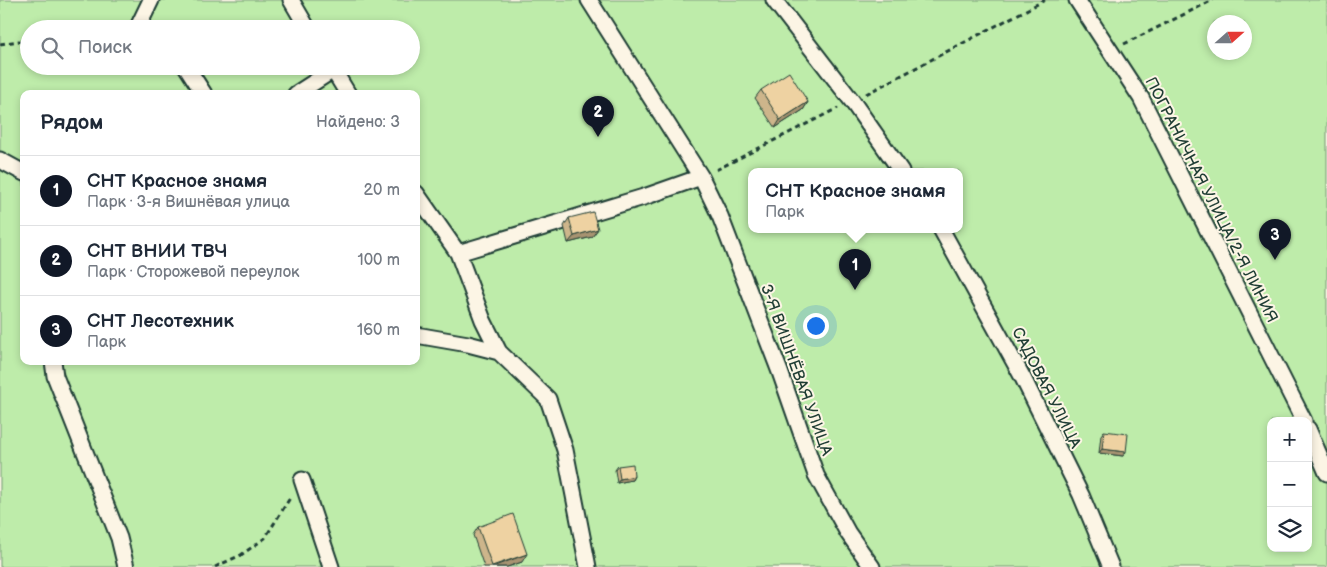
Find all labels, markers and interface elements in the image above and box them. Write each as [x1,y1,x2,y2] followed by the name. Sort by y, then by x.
[1207,15,1252,60] north arrow
[20,20,420,75] search box
[38,34,66,62] icon: search
[78,36,132,59] text: Поиск
[1141,74,1281,326] street label: ПОГРАНИЧНАЯ УЛИЦА/2-Я ЛИНИЯ
[582,96,614,137] pin: 2
[40,110,103,135] text: Рядом
[316,113,400,132] text: Найдено: 3
[748,168,963,233] popup
[87,170,267,193] text: СНТ Красное знамя
[765,180,946,203] text: СНТ Красное знамя
[53,181,59,200] text: 1
[364,181,400,200] text: 20 m
[87,193,290,212] text: Парк · 3-я Вишнёвая улица
[765,203,804,222] text: Парк
[1259,219,1291,260] pin: 3
[87,240,228,263] text: СНТ ВНИИ ТВЧ
[839,249,871,290] pin: 1
[51,251,61,270] text: 2
[357,251,400,270] text: 100 m
[87,263,300,282] text: Парк · Сторожевой переулок
[756,281,837,459] street label: 3-Я ВИШНЁВАЯ УЛИЦА
[87,310,234,333] text: СНТ Лесотехник
[803,313,829,339] your location
[51,321,61,340] text: 3
[357,321,400,340] text: 160 m
[1007,324,1085,452] street label: САДОВАЯ УЛИЦА
[87,333,126,352] text: Парк
[1267,417,1312,552] map controls
[1267,417,1312,462] button: +
[1267,462,1312,507] button: −
[1267,507,1312,552] button: layers

